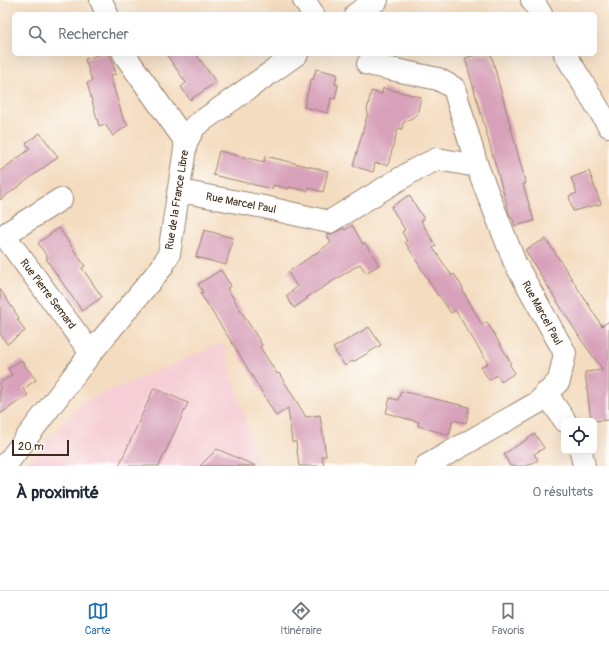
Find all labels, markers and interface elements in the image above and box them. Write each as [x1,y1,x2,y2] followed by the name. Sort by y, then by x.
[12,12,597,56] search box
[26,23,48,45] icon: search
[58,25,129,44] text: Rechercher
[163,149,191,251] street label: Rue de la France Libre
[205,190,277,216] street label: Rue Marcel Paul
[17,256,79,332] street label: Rue Pierre Semard
[519,279,565,347] street label: Rue Marcel Paul
[561,418,597,454] map controls
[561,418,597,454] button: locate
[12,438,69,457] scale bar
[18,440,44,453] text: 20 m
[16,482,99,503] text: À proximité
[533,484,593,500] text: 0 résultats
[85,600,111,637] tab: Carte
[280,600,322,637] tab: Itinéraire
[491,600,524,637] tab: Favoris

